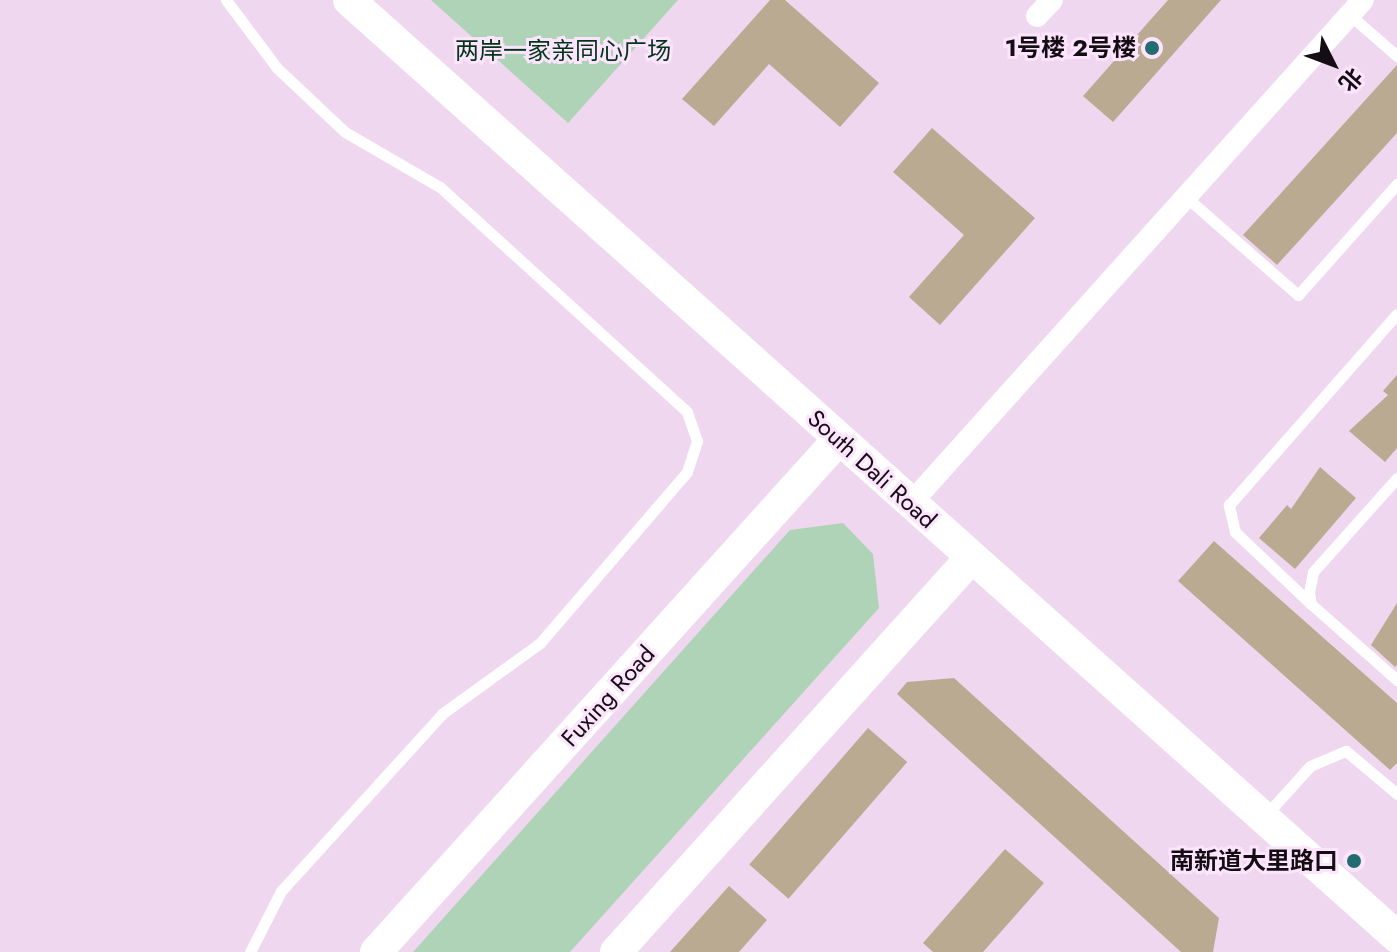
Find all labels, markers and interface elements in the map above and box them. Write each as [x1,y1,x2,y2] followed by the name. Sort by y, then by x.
[1293,24,1373,104] north arrow
[1005,34,1136,62] place label: 1号楼 2号楼
[455,37,671,65] park label: 两岸一家亲同心广场
[1143,39,1161,57] marker: 1号楼 2号楼
[1332,61,1370,99] text: 北
[802,404,942,534] street label: South Dali Road
[555,640,661,752] street label: Fuxing Road
[1170,847,1338,875] place label: 南新道大里路口
[1345,852,1363,870] marker: 南新道大里路口

